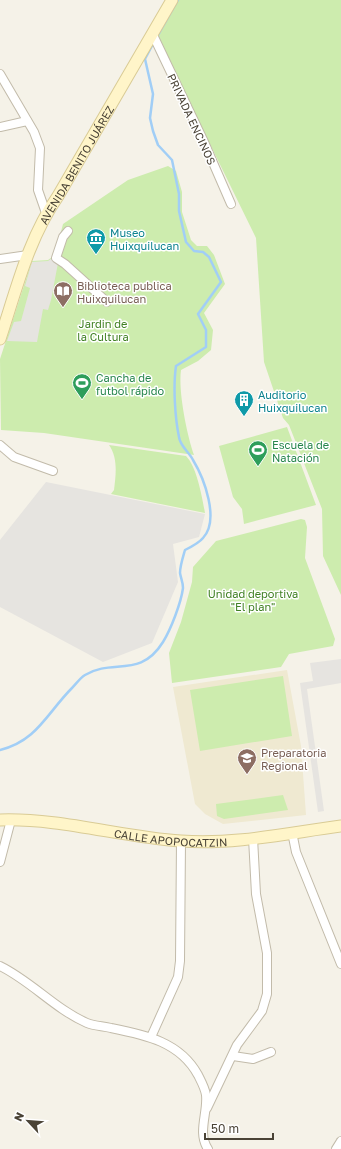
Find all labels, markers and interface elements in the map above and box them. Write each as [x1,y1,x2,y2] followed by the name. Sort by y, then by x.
[165,71,219,167] street label: PRIVADA ENCINOS
[36,103,116,226] street label: AVENIDA BENITO JUÁREZ
[110,226,179,252] place label: Museo Huixquilucan
[85,227,107,255] museum icon: Museo Huixquilucan
[77,279,172,305] place label: Biblioteca publica Huixquilucan
[52,280,74,308] library icon: Biblioteca publica Huixquilucan
[77,317,129,343] park label: Jardin de la Cultura
[96,371,165,397] place label: Cancha de futbol rápido
[71,372,93,400] sports icon: Cancha de futbol rápido
[258,388,327,414] place label: Auditorio Huixquilucan
[233,389,255,417] building icon: Auditorio Huixquilucan
[272,438,329,464] place label: Escuela de Natación
[247,439,269,467] sports icon: Escuela de Natación
[208,587,298,613] park label: Unidad deportiva "El plan"
[261,746,326,772] place label: Preparatoria Regional
[236,747,258,775] school or university icon: Preparatoria Regional
[113,826,228,848] street label: CALLE APOPOCATZIN
[8,1101,48,1141] north arrow
[11,1110,26,1123] text: N
[205,1115,273,1141] scale bar
[211,1121,239,1136] text: 50 m

